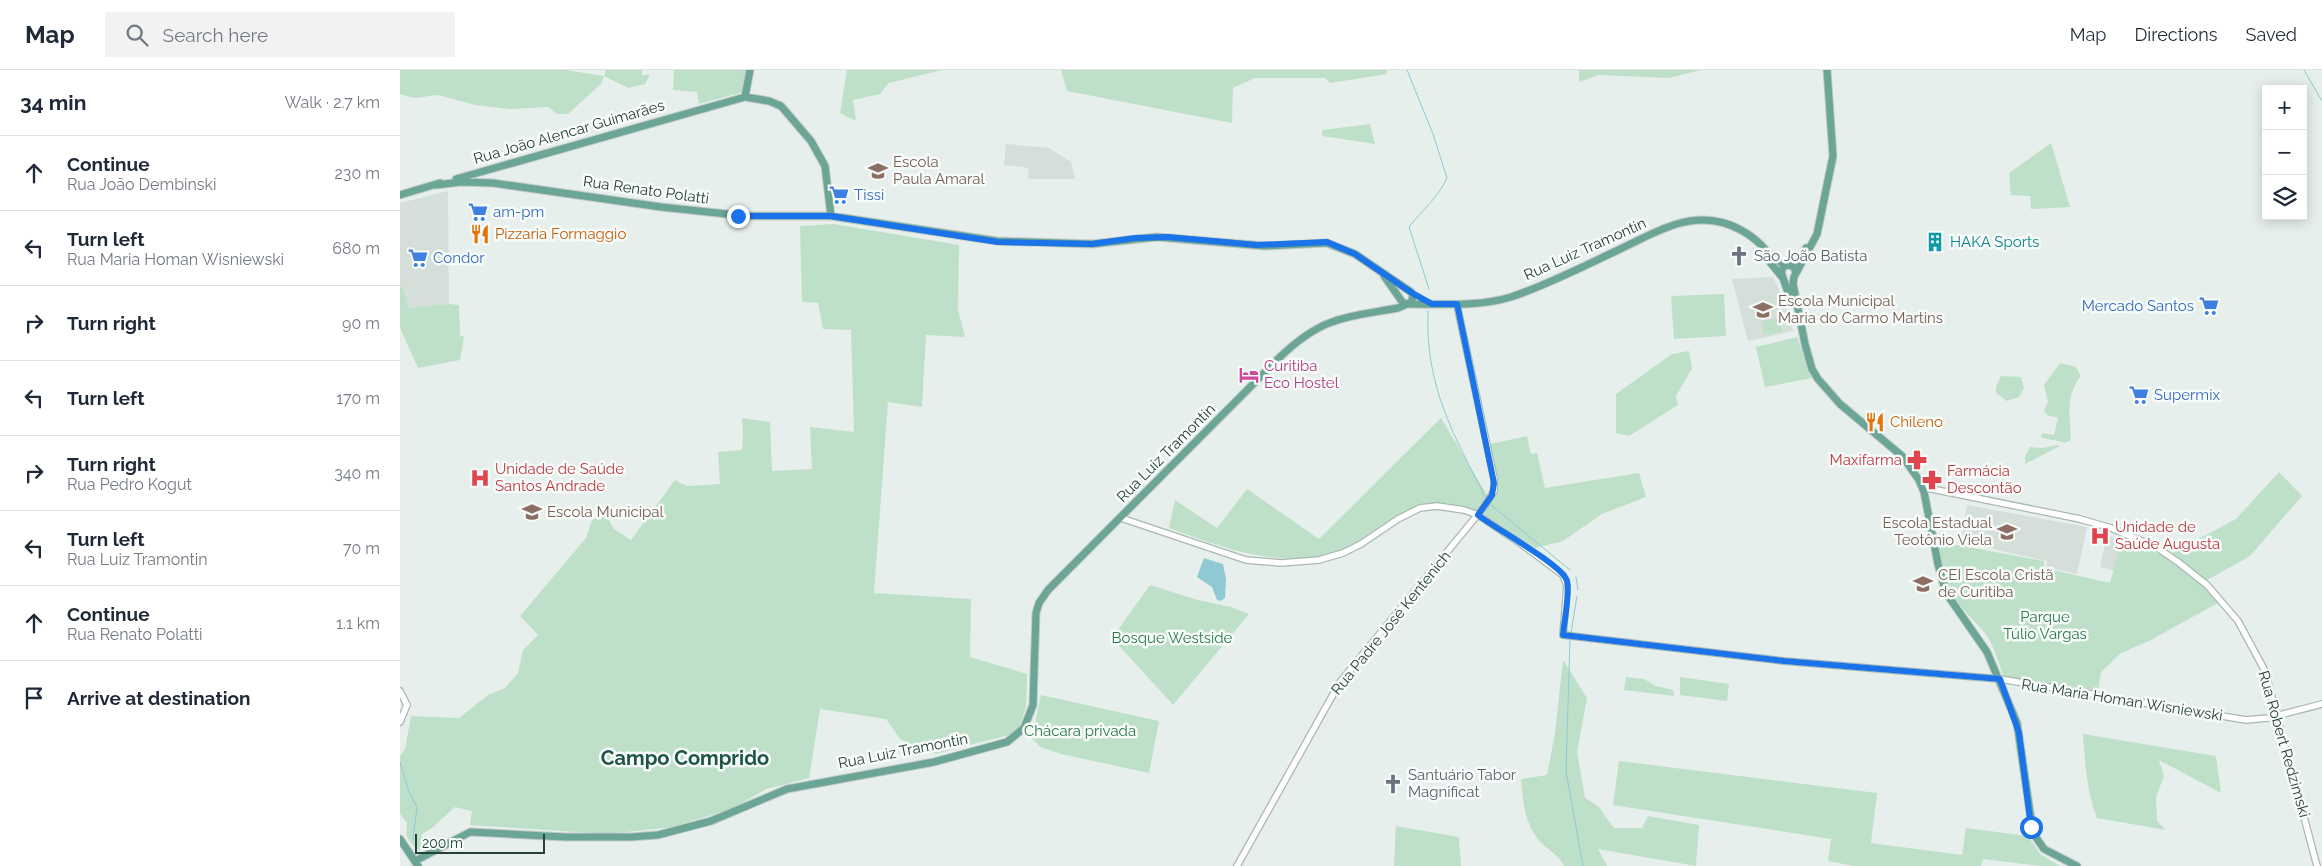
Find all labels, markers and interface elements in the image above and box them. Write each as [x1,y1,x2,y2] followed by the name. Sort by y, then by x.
[105,12,455,57] search box
[25,20,75,49] text: Map
[123,21,151,49] icon: search
[163,24,268,46] text: Search here
[2070,24,2106,45] text: Map
[2134,24,2218,45] text: Directions
[2246,24,2297,45] text: Saved
[2262,85,2307,220] map controls
[2262,85,2307,130] button: +
[20,90,86,115] text: 34 min
[285,93,380,112] text: Walk · 2.7 km
[471,96,667,168] street label: Rua João Alencar Guimarães
[2262,130,2307,175] button: −
[67,153,150,175] text: Continue
[893,153,985,188] place label: Escola Paula Amaral
[20,159,48,187] icon: ahead
[867,160,889,182] school or university icon: Escola Paula Amaral
[335,164,380,183] text: 230 m
[582,172,710,208] street label: Rua Renato Polatti
[67,175,217,194] text: Rua João Dembinski
[2262,175,2307,220] button: layers
[828,184,850,206] supermarket icon: Tissi
[854,186,884,204] place label: Tissi
[467,201,489,223] supermarket icon: am-pm
[493,203,544,221] place label: am-pm
[727,205,750,228] route end
[1521,214,1649,284] street label: Rua Luiz Tramontin
[469,223,491,245] restaurant icon: Pizzaria Formaggio
[495,225,626,243] place label: Pizzaria Formaggio
[67,228,144,250] text: Turn left
[1924,231,1946,253] building icon: HAKA Sports
[1950,233,2039,251] place label: HAKA Sports
[20,234,48,262] icon: left
[332,239,380,258] text: 680 m
[1728,245,1750,267] church icon: São João Batista
[407,247,429,269] supermarket icon: Condor
[1754,247,1867,265] place label: São João Batista
[433,249,485,267] place label: Condor
[67,250,284,269] text: Rua Maria Homan Wisniewski
[1778,292,1943,327] place label: Escola Municipal Maria do Carmo Martins
[2198,295,2220,317] supermarket icon: Mercado Santos
[2082,297,2194,315] place label: Mercado Santos
[1752,299,1774,321] school or university icon: Escola Municipal Maria do Carmo Martins
[20,309,48,337] icon: right
[67,312,156,334] text: Turn right
[342,314,380,333] text: 90 m
[1264,357,1340,392] place label: Curitiba Eco Hostel
[1238,364,1260,386] hotel icon: Curitiba Eco Hostel
[20,384,48,412] icon: left
[2128,384,2150,406] supermarket icon: Supermix
[2154,386,2220,404] place label: Supermix
[67,387,144,409] text: Turn left
[336,389,380,408] text: 170 m
[1113,400,1219,506] street label: Rua Luiz Tramontin
[1864,411,1886,433] restaurant icon: Chileno
[1890,413,1943,431] place label: Chileno
[1906,449,1928,471] pharmacy icon: Maxifarma
[1830,451,1902,469] place label: Maxifarma
[67,453,156,475] text: Turn right
[20,459,48,487] icon: right
[495,460,624,495] place label: Unidade de Saúde Santos Andrade
[1947,462,2022,497] place label: Farmácia Descontão
[334,464,380,483] text: 340 m
[469,467,491,489] hospital icon: Unidade de Saúde Santos Andrade
[1921,469,1943,491] pharmacy icon: Farmácia Descontão
[67,475,192,494] text: Rua Pedro Kogut
[521,501,543,523] school or university icon: Escola Municipal
[547,503,665,521] place label: Escola Municipal
[1882,514,1993,549] place label: Escola Estadual Teotônio Viela
[2115,518,2220,553] place label: Unidade de Saúde Augusta
[1996,521,2018,543] school or university icon: Escola Estadual Teotônio Viela
[2089,525,2111,547] hospital icon: Unidade de Saúde Augusta
[67,528,144,550] text: Turn left
[20,534,48,562] icon: left
[343,539,380,558] text: 70 m
[1327,547,1455,699] street label: Rua Padre José Kentenich
[67,550,208,569] text: Rua Luiz Tramontin
[1938,566,2054,601] place label: CEI Escola Cristã de Curitiba
[1912,573,1934,595] school or university icon: CEI Escola Cristã de Curitiba
[67,603,150,625] text: Continue
[2003,608,2087,643] park label: Parque Túlio Vargas
[20,609,48,637] icon: ahead
[336,614,380,633] text: 1.1 km
[67,625,203,644] text: Rua Renato Polatti
[1112,629,1233,647] park label: Bosque Westside
[2254,669,2314,819] street label: Rua Robert Redzimski
[2020,675,2224,725] street label: Rua Maria Homan Wisniewski
[20,684,48,712] icon: arrive
[67,687,251,709] text: Arrive at destination
[1024,722,1136,740] park label: Chácara privada
[837,730,969,772] street label: Rua Luiz Tramontin
[601,746,769,770] district label: Campo Comprido
[1408,766,1517,801] place label: Santuário Tabor Magnificat
[1382,773,1404,795] church icon: Santuário Tabor Magnificat
[2020,816,2043,839] route start
[415,831,545,854] scale bar
[422,835,463,851] text: 200 m

